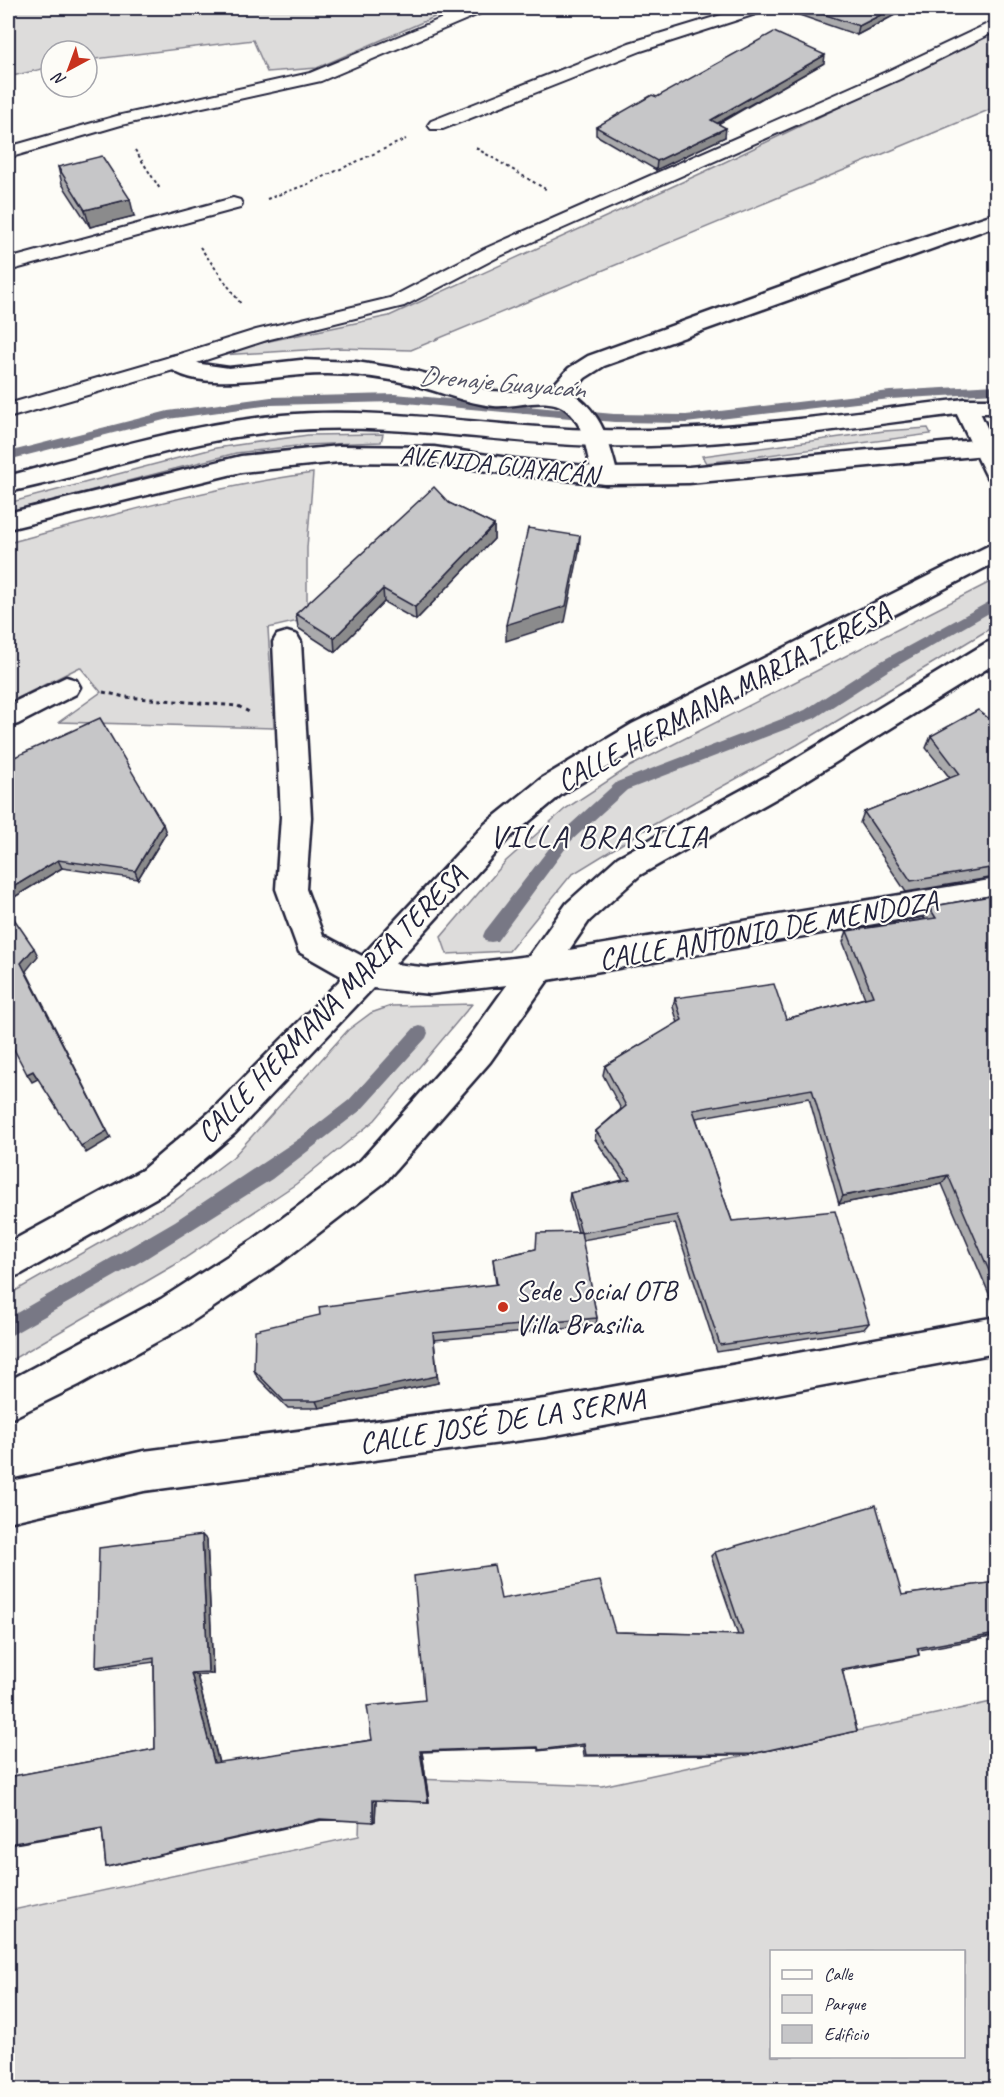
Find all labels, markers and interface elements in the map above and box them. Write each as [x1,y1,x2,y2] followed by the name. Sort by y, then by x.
[39,39,99,99] north arrow
[47,67,70,90] text: N
[418,358,588,406] water label: Drenaje Guayacán
[398,438,604,492] street label: AVENIDA GUAYACÁN
[550,591,897,800] street label: CALLE HERMANA MARIA TERESA
[490,816,709,857] district label: VILLA BRASILIA
[188,856,475,1151] street label: CALLE HERMANA MARIA TERESA
[596,881,942,979] street label: CALLE ANTONIO DE MENDOZA
[515,1271,680,1343] place label: Sede Social OTB Villa Brasilia
[496,1300,510,1314] marker: Sede Social OTB Villa Brasilia
[356,1379,649,1462] street label: CALLE JOSÉ DE LA SERNA
[770,1950,965,2058] legend
[824,1963,853,1985] text: Calle
[824,1993,866,2015] text: Parque
[824,2023,870,2045] text: Edificio

